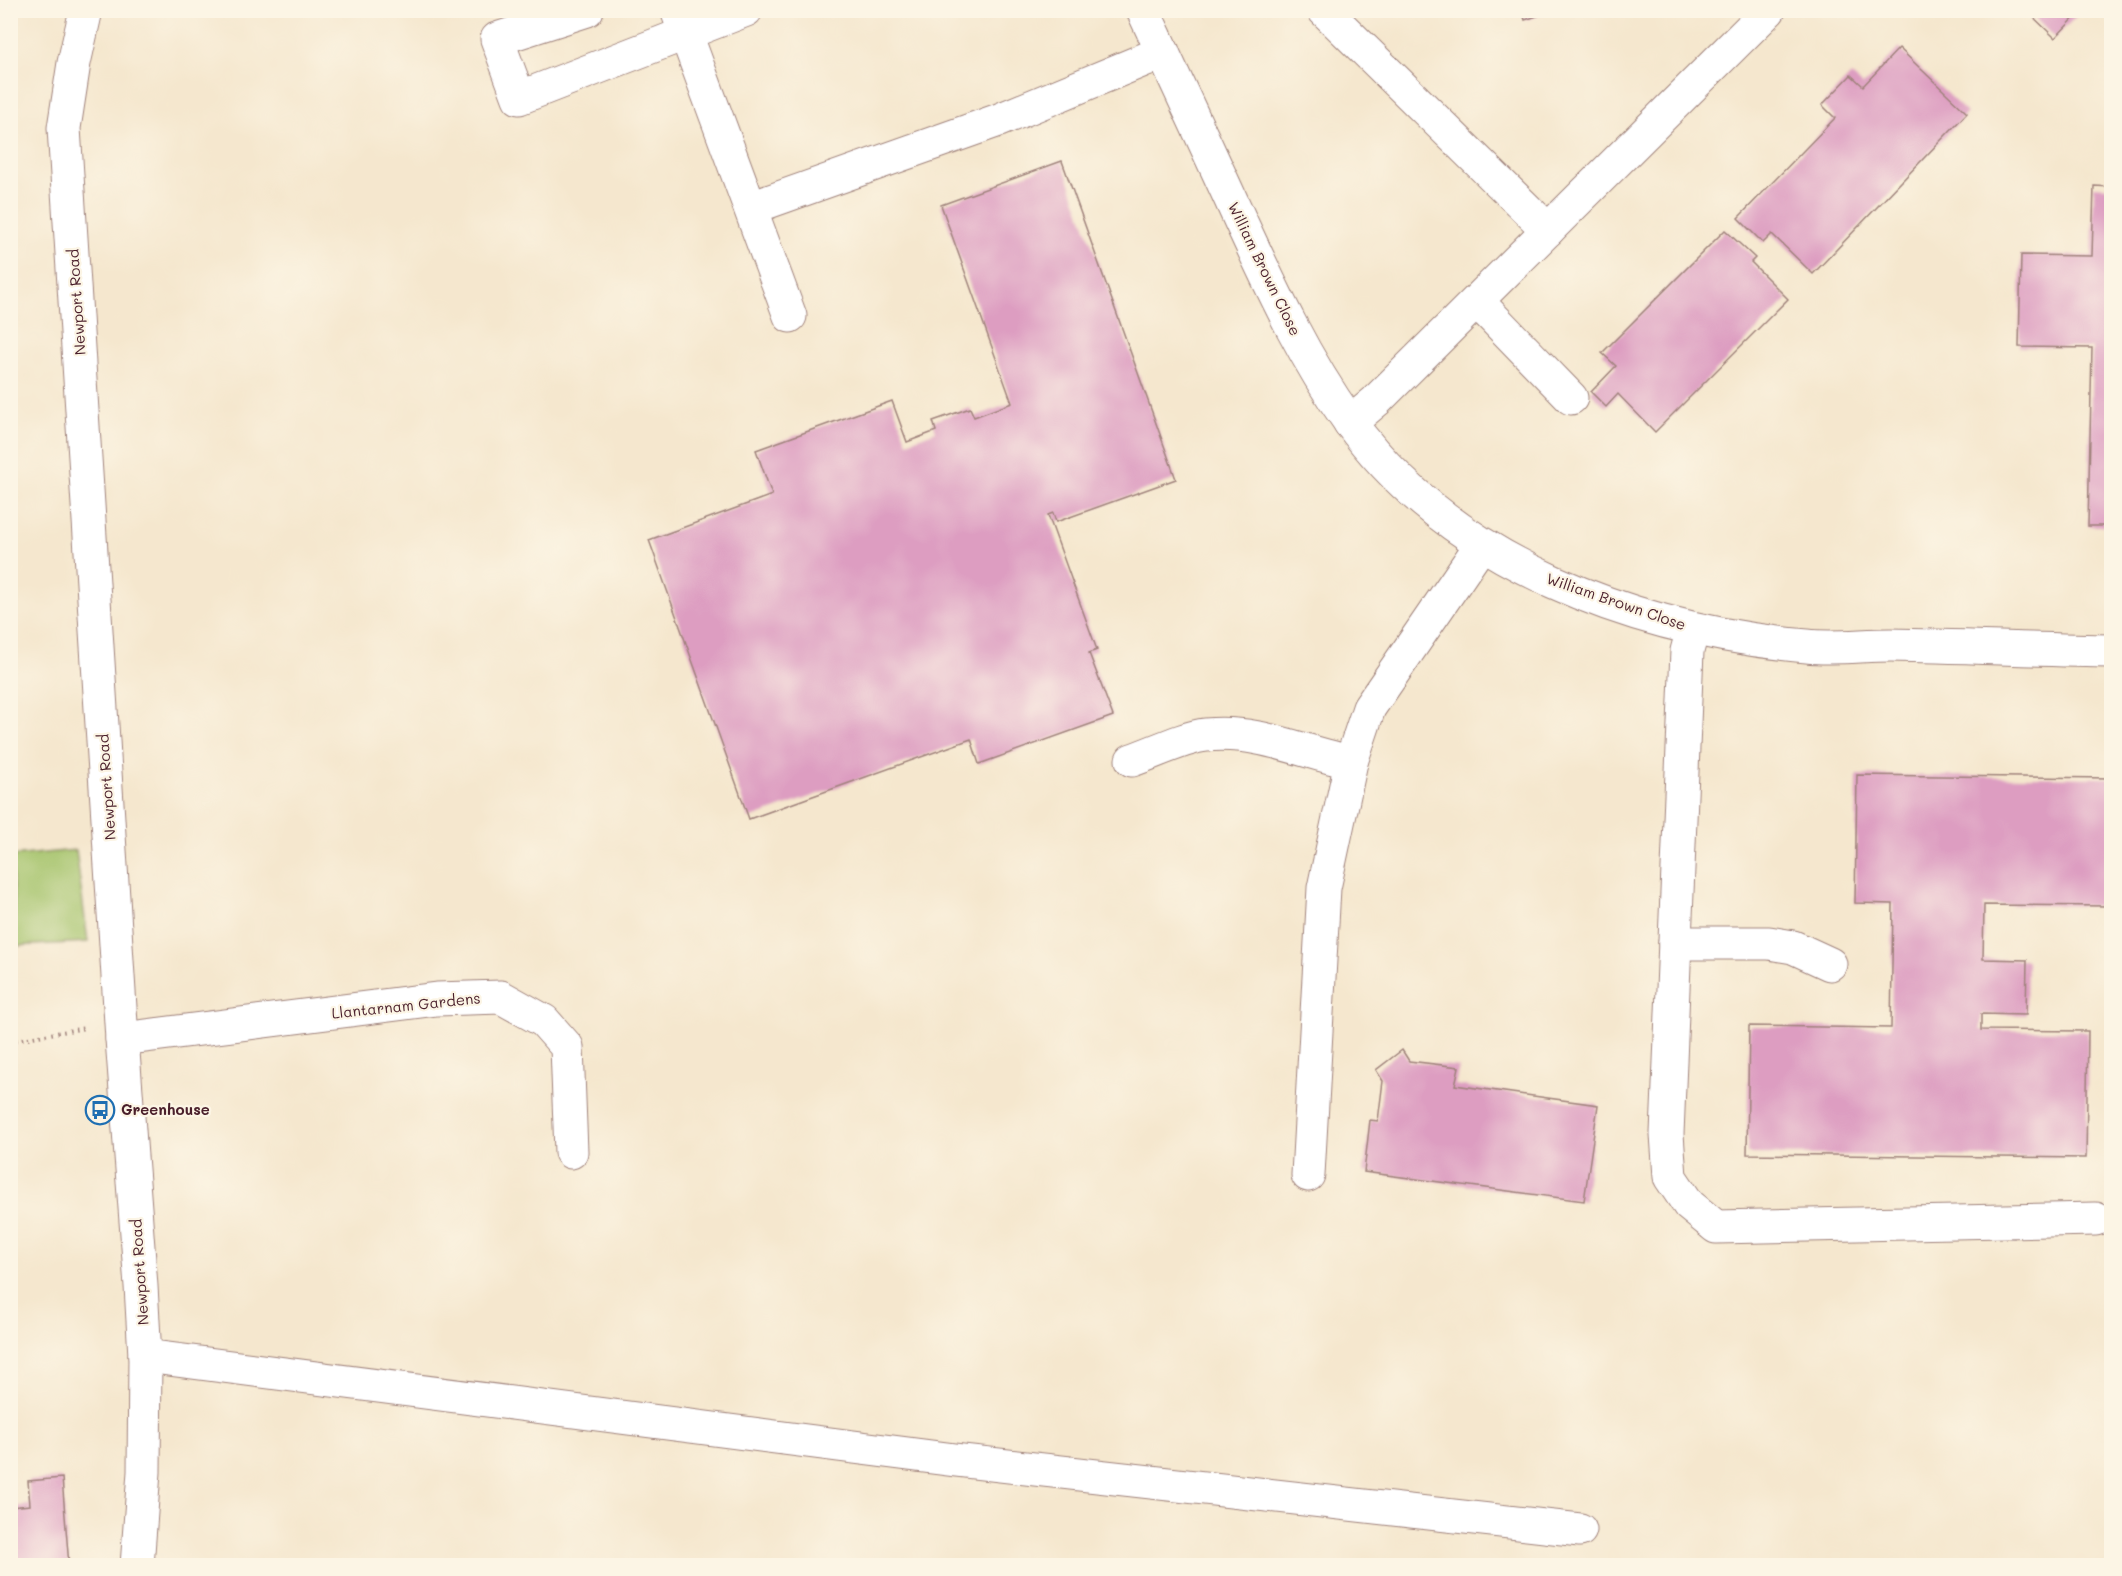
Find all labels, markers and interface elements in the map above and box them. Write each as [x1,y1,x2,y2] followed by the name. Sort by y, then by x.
[1224,198,1306,339] street label: William Brown Close
[62,248,90,356] street label: Newport Road
[1544,568,1689,634] street label: William Brown Close
[92,733,120,841] street label: Newport Road
[330,987,481,1023] street label: Llantarnam Gardens
[84,1094,116,1126] bus stop icon: Greenhouse
[121,1099,210,1119] place label: Greenhouse
[125,1218,153,1326] street label: Newport Road

